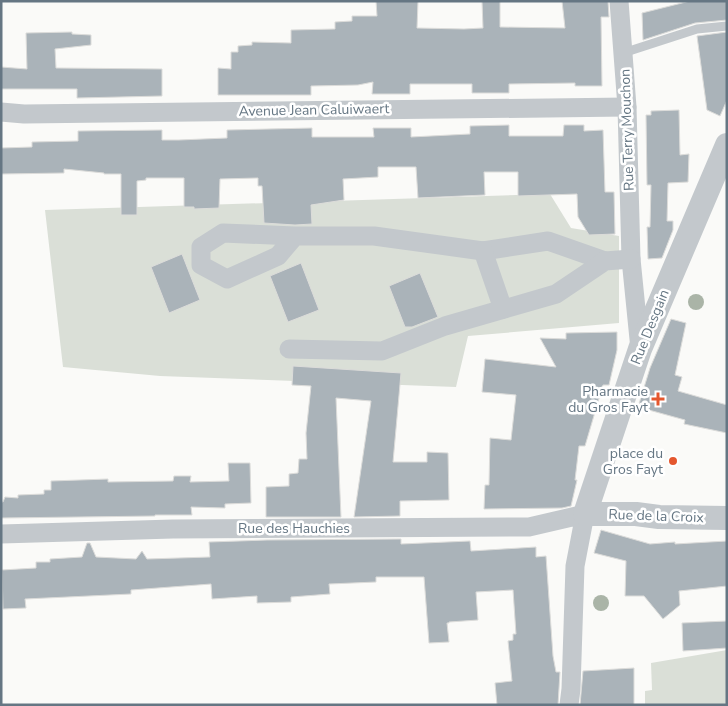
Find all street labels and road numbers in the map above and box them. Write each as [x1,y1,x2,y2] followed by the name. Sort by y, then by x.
[615,69,639,191] street label: Rue Terry Mouchon
[238,99,390,121] street label: Avenue Jean Caluiwaert
[626,287,674,367] street label: Rue Desgain
[608,505,705,527] street label: Rue de la Croix
[238,519,350,538] street label: Rue des Hauchies

